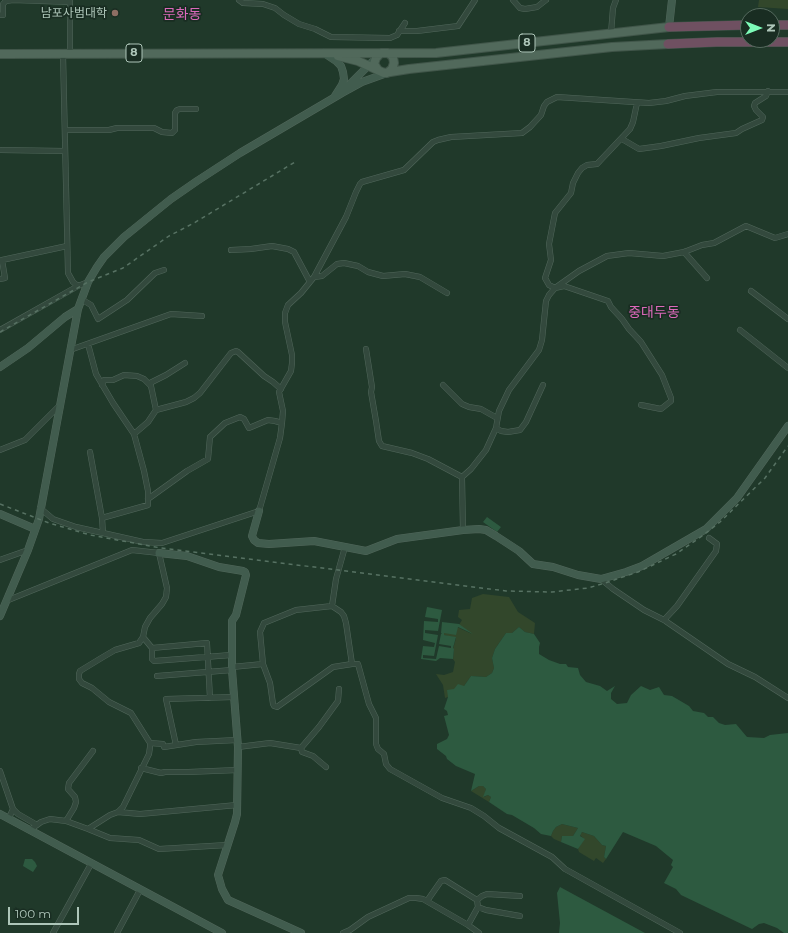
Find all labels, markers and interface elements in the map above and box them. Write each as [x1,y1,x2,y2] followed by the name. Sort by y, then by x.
[41,6,107,20] place label: 남포사범대학
[163,7,201,23] district label: 문화동
[110,8,120,18] marker: 남포사범대학
[740,8,780,48] north arrow
[764,24,778,32] text: N
[519,34,535,52] road number: 8
[126,44,142,62] road number: 8
[628,305,680,321] district label: 중대두동
[10,899,81,925] scale bar
[15,906,51,921] text: 100 m

